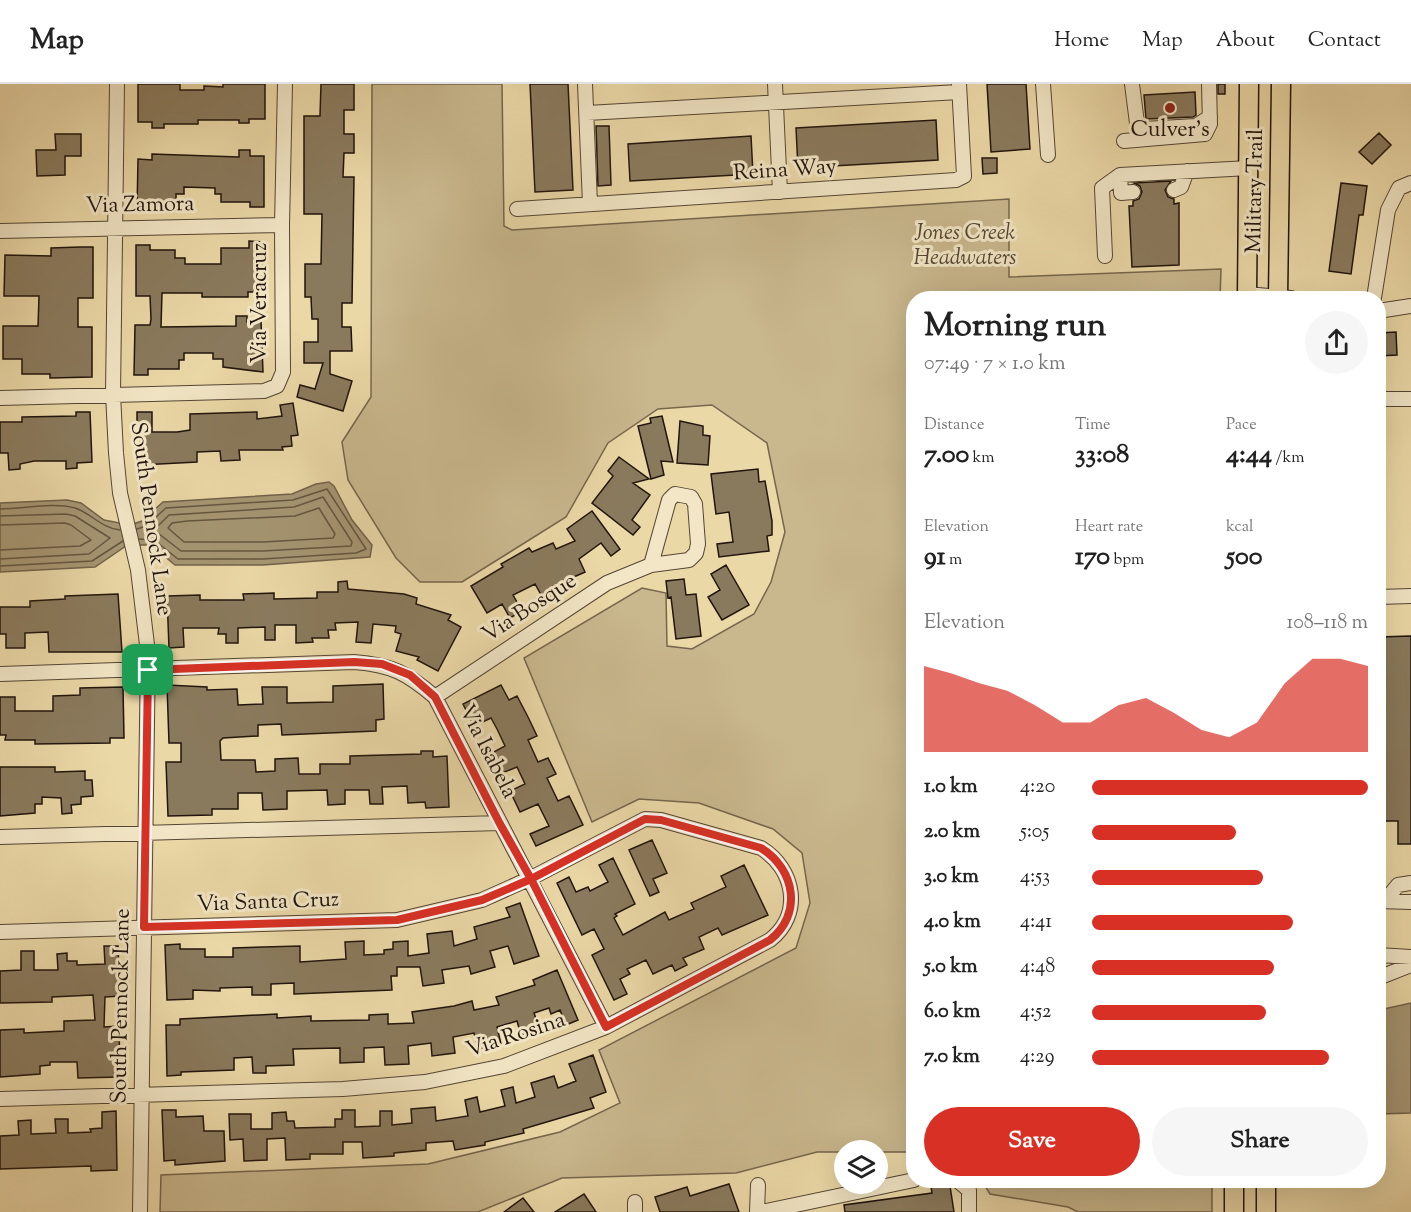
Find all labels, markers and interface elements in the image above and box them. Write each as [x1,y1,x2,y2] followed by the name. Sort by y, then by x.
[30,21,84,61] text: Map
[1054,26,1109,56] text: Home
[1142,26,1183,56] text: Map
[1216,26,1275,56] text: About
[1308,26,1381,56] text: Contact
[1163,101,1177,115] marker: Culver's
[1130,115,1210,147] place label: Culver's
[1239,129,1273,253] street label: Military Trail
[732,151,838,191] street label: Reina Way
[85,189,195,223] street label: Via Zamora
[914,218,1016,275] park label: Jones Creek Headwaters
[245,243,277,363] street label: Via Veracruz
[924,303,1106,351] text: Morning run
[1305,311,1368,374] button: share
[924,350,1066,379] text: 07:49 · 7 × 1.0 km
[924,414,984,437] text: Distance
[1075,414,1111,437] text: Time
[1226,414,1257,437] text: Pace
[121,420,179,618] street label: South Pennock Lane
[924,437,969,474] text: 7.00
[1075,437,1129,474] text: 33:08
[1226,437,1272,474] text: 4:44
[969,447,995,470] text: km
[1272,447,1304,470] text: /km
[924,516,989,539] text: Elevation
[1075,516,1143,539] text: Heart rate
[1226,516,1254,539] text: kcal
[924,539,945,576] text: 91
[1075,539,1110,576] text: 170
[1226,539,1262,576] text: 500
[945,549,962,572] text: m
[1110,549,1144,572] text: bpm
[476,566,584,652] street label: Via Bosque
[924,609,1005,638] text: Elevation
[1287,609,1368,638] text: 108–118 m
[122,644,173,695] pin
[131,653,164,686] icon: arrive
[450,699,524,805] street label: Via Isabela
[924,773,978,802] text: 1.0 km
[1020,773,1055,802] text: 4:20
[924,818,980,847] text: 2.0 km
[1020,818,1049,847] text: 5:05
[924,863,979,892] text: 3.0 km
[1020,863,1050,892] text: 4:53
[196,885,340,921] street label: Via Santa Cruz
[104,908,140,1104] street label: South Pennock Lane
[924,908,981,937] text: 4.0 km
[1020,908,1052,937] text: 4:41
[924,953,978,982] text: 5.0 km
[1020,953,1055,982] text: 4:48
[924,998,980,1027] text: 6.0 km
[1020,998,1051,1027] text: 4:52
[462,1005,570,1067] street label: Via Rosina
[924,1043,980,1072] text: 7.0 km
[1020,1043,1054,1072] text: 4:29
[924,1107,1140,1176] button: Save
[1152,1107,1368,1176] button: Share
[834,1140,888,1194] map controls
[834,1140,888,1194] button: layers

